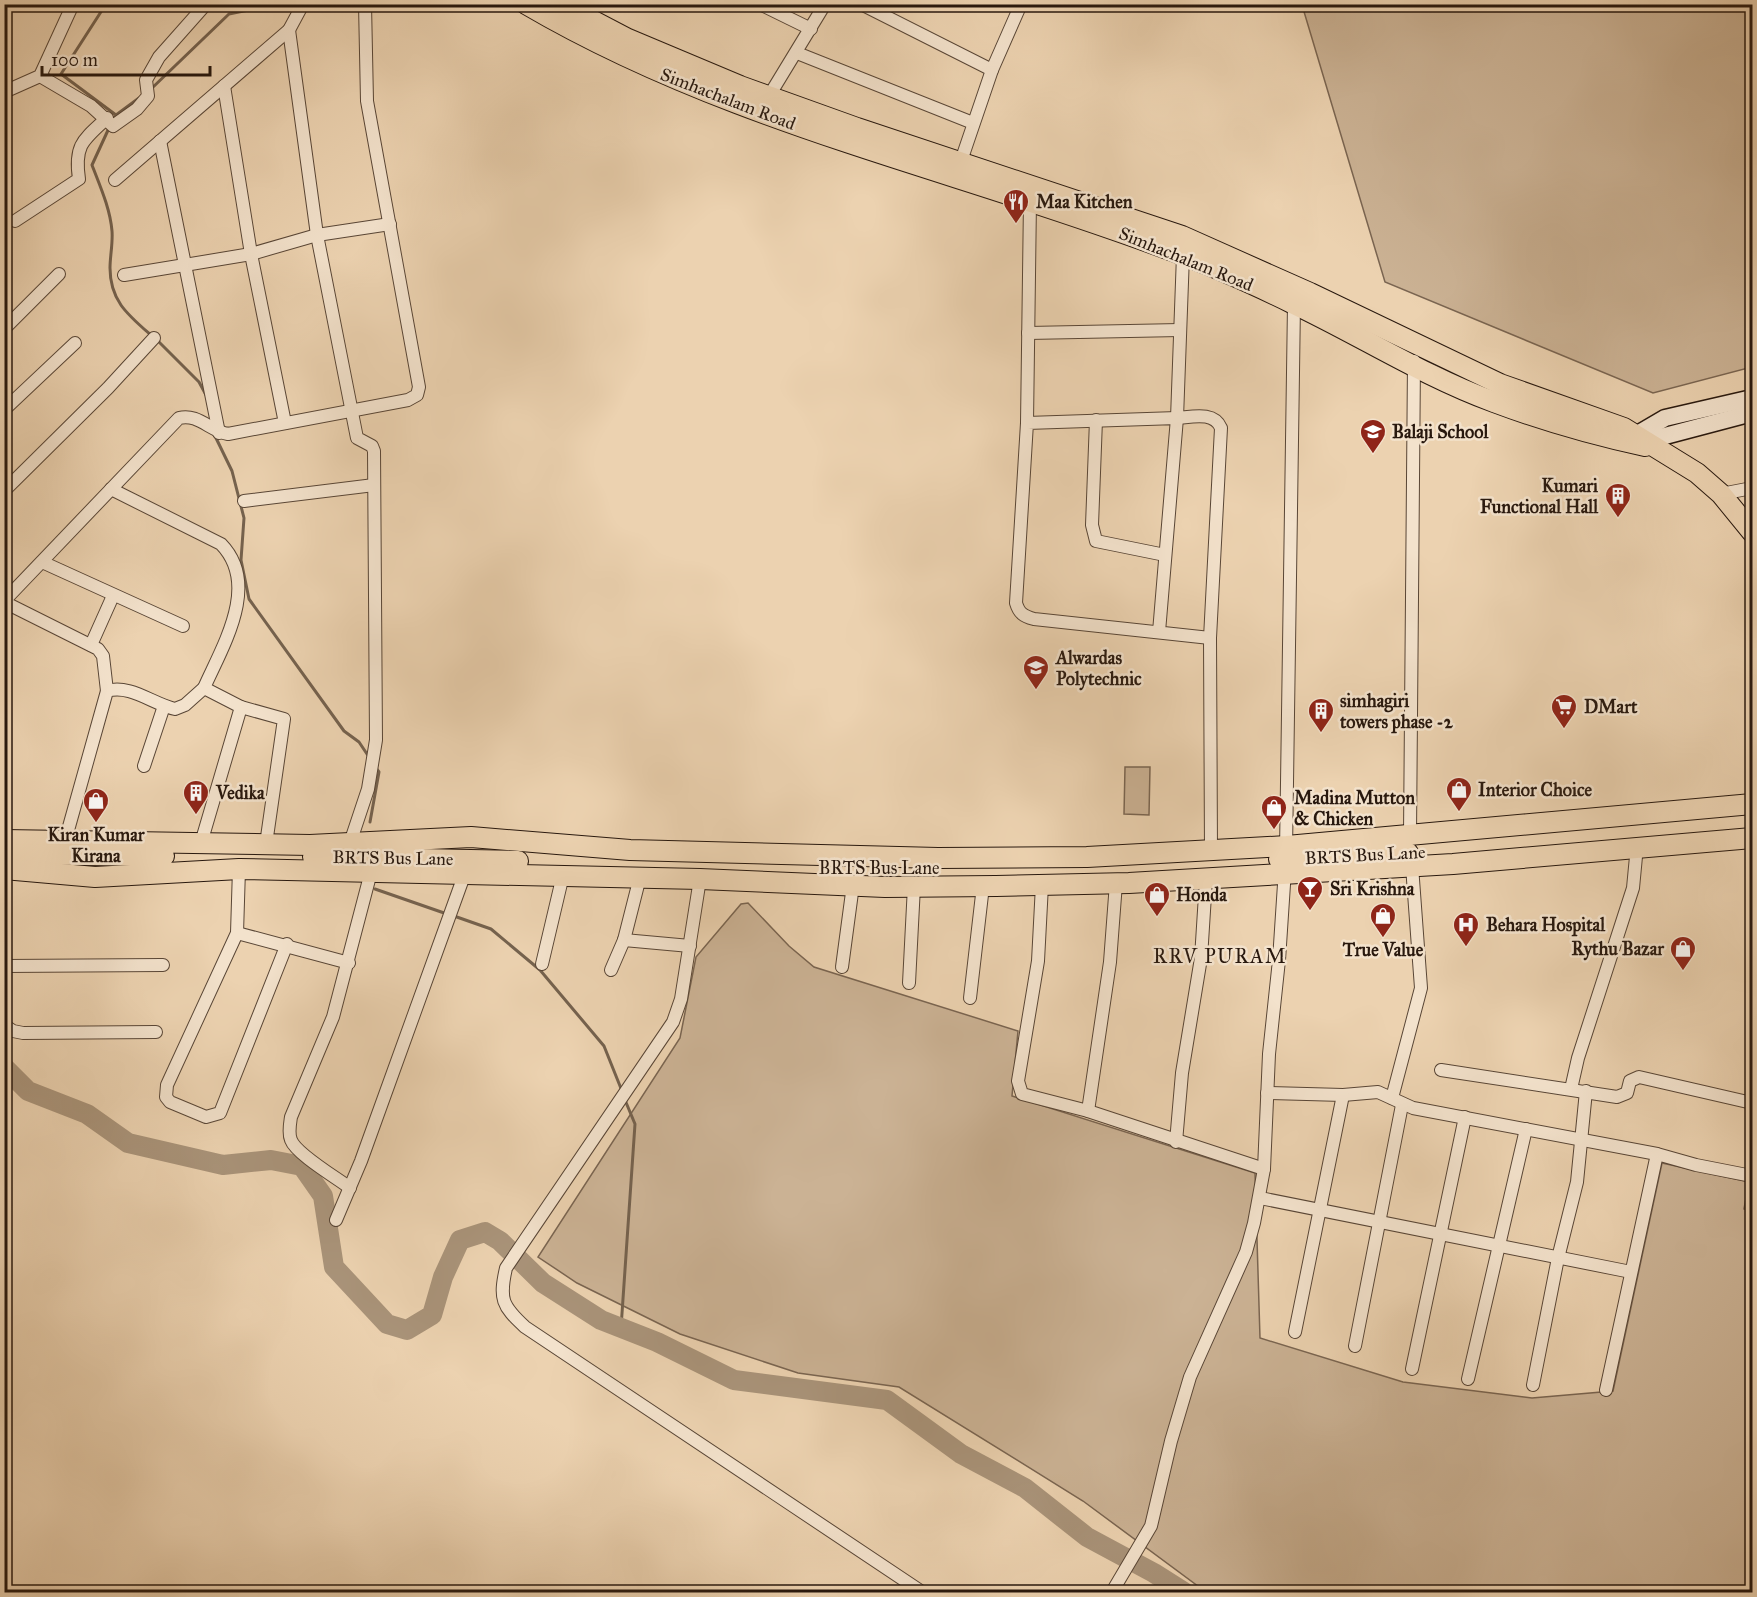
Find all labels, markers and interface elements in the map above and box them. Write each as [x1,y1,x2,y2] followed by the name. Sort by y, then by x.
[42,39,210,77] scale bar
[51,49,98,71] text: 100 m
[657,63,799,135] street label: Simhachalam Road
[1001,187,1031,225] restaurant icon: Maa Kitchen
[1036,191,1133,213] place label: Maa Kitchen
[1116,222,1256,296] street label: Simhachalam Road
[1358,417,1388,455] school or university icon: Balaji School
[1392,421,1489,444] place label: Balaji School
[1480,475,1599,518] place label: Kumari Functional Hall
[1603,481,1633,519] building icon: Kumari Functional Hall
[1055,647,1142,691] place label: Alwardas Polytechnic
[1021,653,1051,691] school or university icon: Alwardas Polytechnic
[1339,690,1454,734] place label: simhagiri towers phase -2
[1549,692,1579,730] supermarket icon: DMart
[1306,696,1336,734] building icon: simhagiri towers phase -2
[1584,696,1638,718] place label: DMart
[1444,775,1474,813] shop icon: Interior Choice
[181,778,211,816] building icon: Vedika
[1478,779,1593,801] place label: Interior Choice
[215,782,265,804] place label: Vedika
[81,786,111,824] shop icon: Kiran Kumar Kirana
[1294,787,1415,830] place label: Madina Mutton & Chicken
[1259,793,1289,831] shop icon: Madina Mutton & Chicken
[47,824,146,867] place label: Kiran Kumar Kirana
[1304,841,1426,869] street label: BRTS Bus Lane
[332,846,454,870] street label: BRTS Bus Lane
[819,857,939,879] street label: BRTS Bus Lane
[1295,874,1325,912] bar icon: Sri Krishna
[1330,878,1415,900] place label: Sri Krishna
[1142,880,1172,918] shop icon: Honda
[1176,884,1227,906] place label: Honda
[1368,901,1398,939] shop icon: True Value
[1451,910,1481,948] hospital icon: Behara Hospital
[1486,914,1606,937] place label: Behara Hospital
[1668,934,1698,972] shop icon: Rythu Bazar
[1571,938,1665,961] place label: Rythu Bazar
[1342,939,1424,961] place label: True Value
[1153,944,1287,968] district label: RRV PURAM

